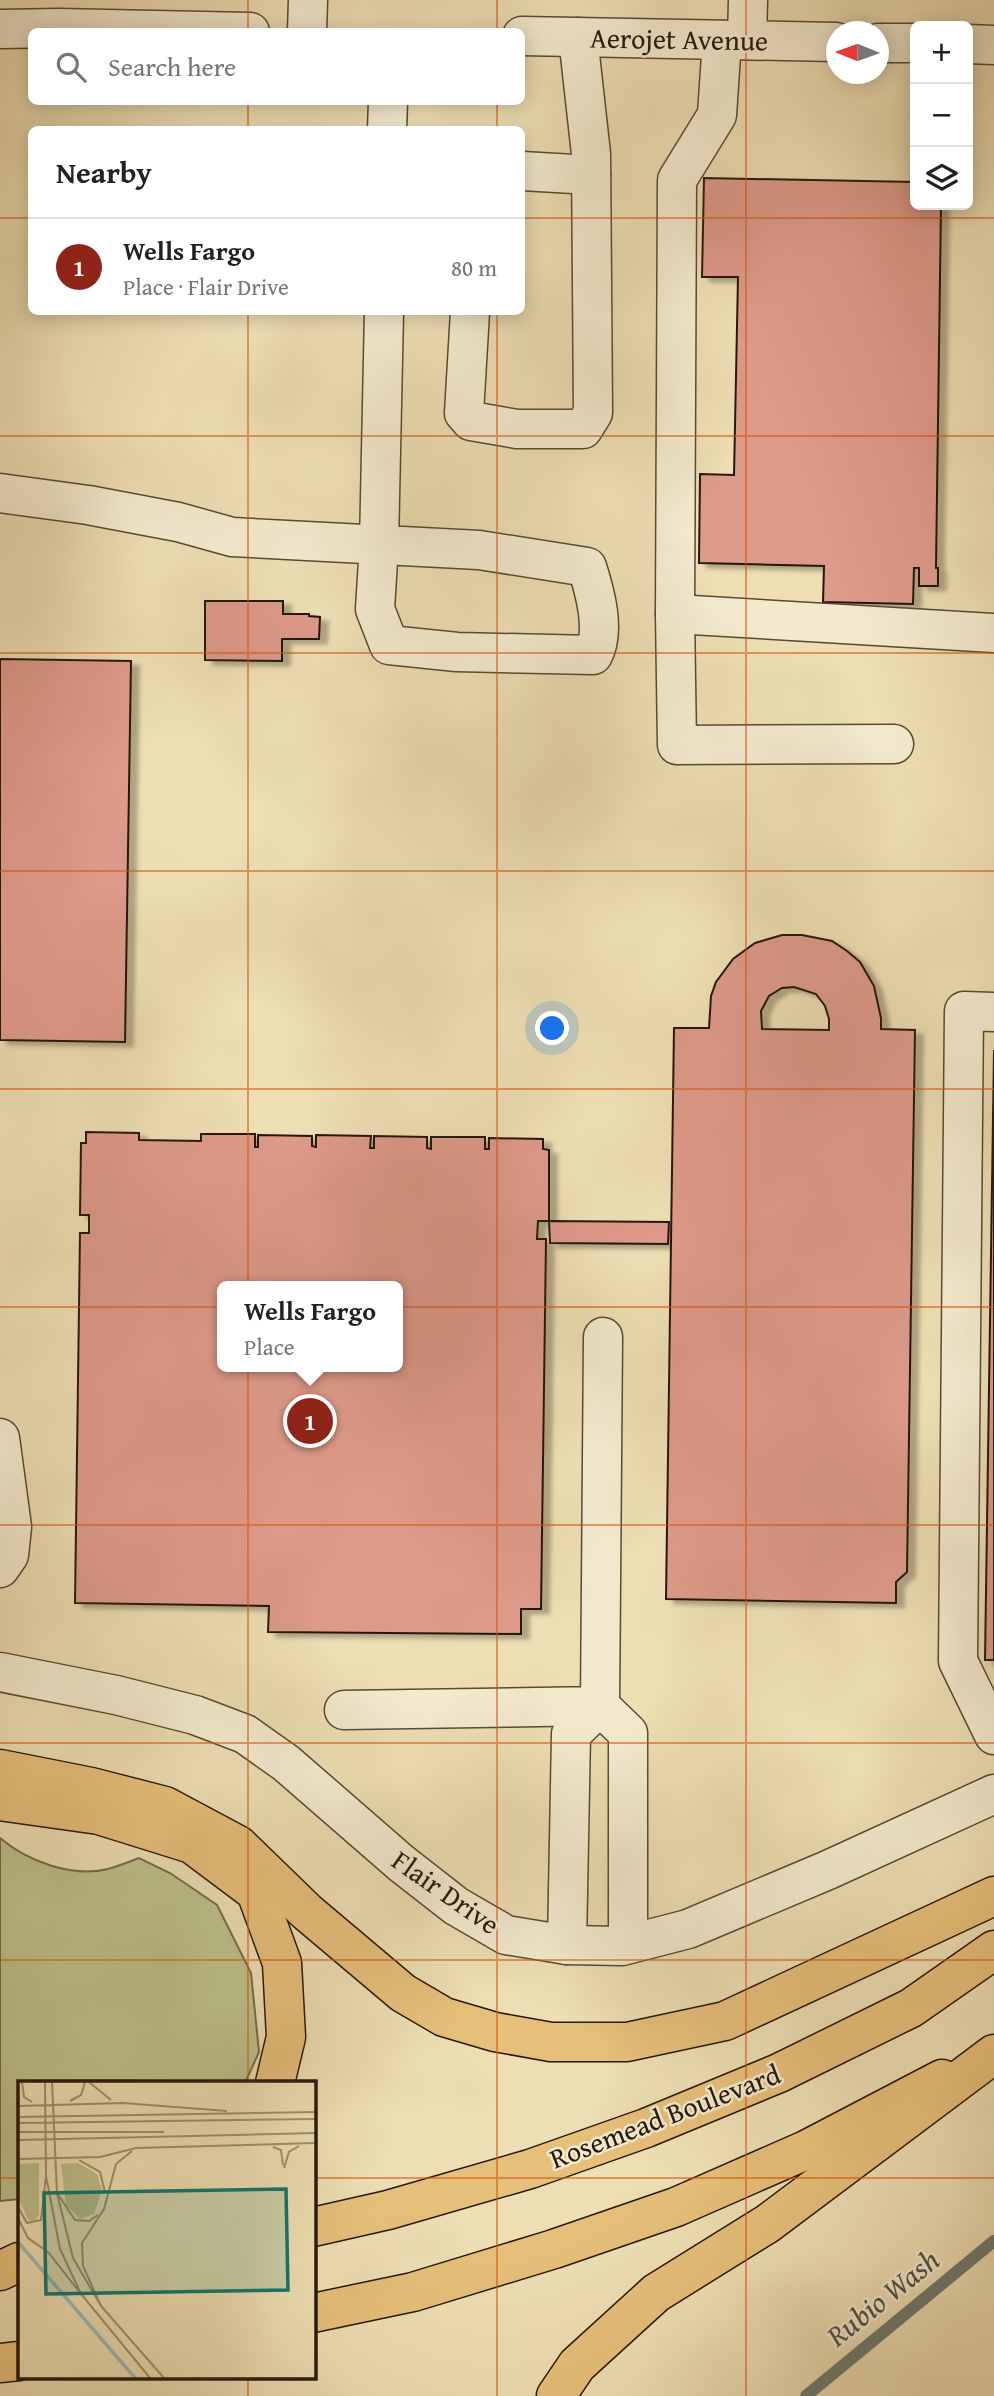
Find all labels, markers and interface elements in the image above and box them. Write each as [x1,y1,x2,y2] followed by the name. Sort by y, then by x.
[590,16,768,61] street label: Aerojet Avenue
[826,21,889,84] north arrow
[910,21,973,210] map controls
[910,21,973,84] button: +
[28,28,525,105] search box
[108,47,236,86] text: Search here
[52,48,90,86] icon: search
[910,84,973,147] button: −
[910,147,973,210] button: layers
[56,150,152,194] text: Nearby
[123,231,255,270] text: Wells Fargo
[73,251,85,284] text: 1
[451,251,497,284] text: 80 m
[123,270,289,303] text: Place · Flair Drive
[535,1011,569,1045] your location
[217,1281,403,1372] popup
[244,1291,376,1330] text: Wells Fargo
[244,1330,295,1363] text: Place
[287,1395,333,1447] pin: 1
[384,1839,508,1944] street label: Flair Drive
[544,2053,786,2178] street label: Rosemead Boulevard
[18,2081,315,2378] inset map
[815,2238,948,2357] water label: Rubio Wash

